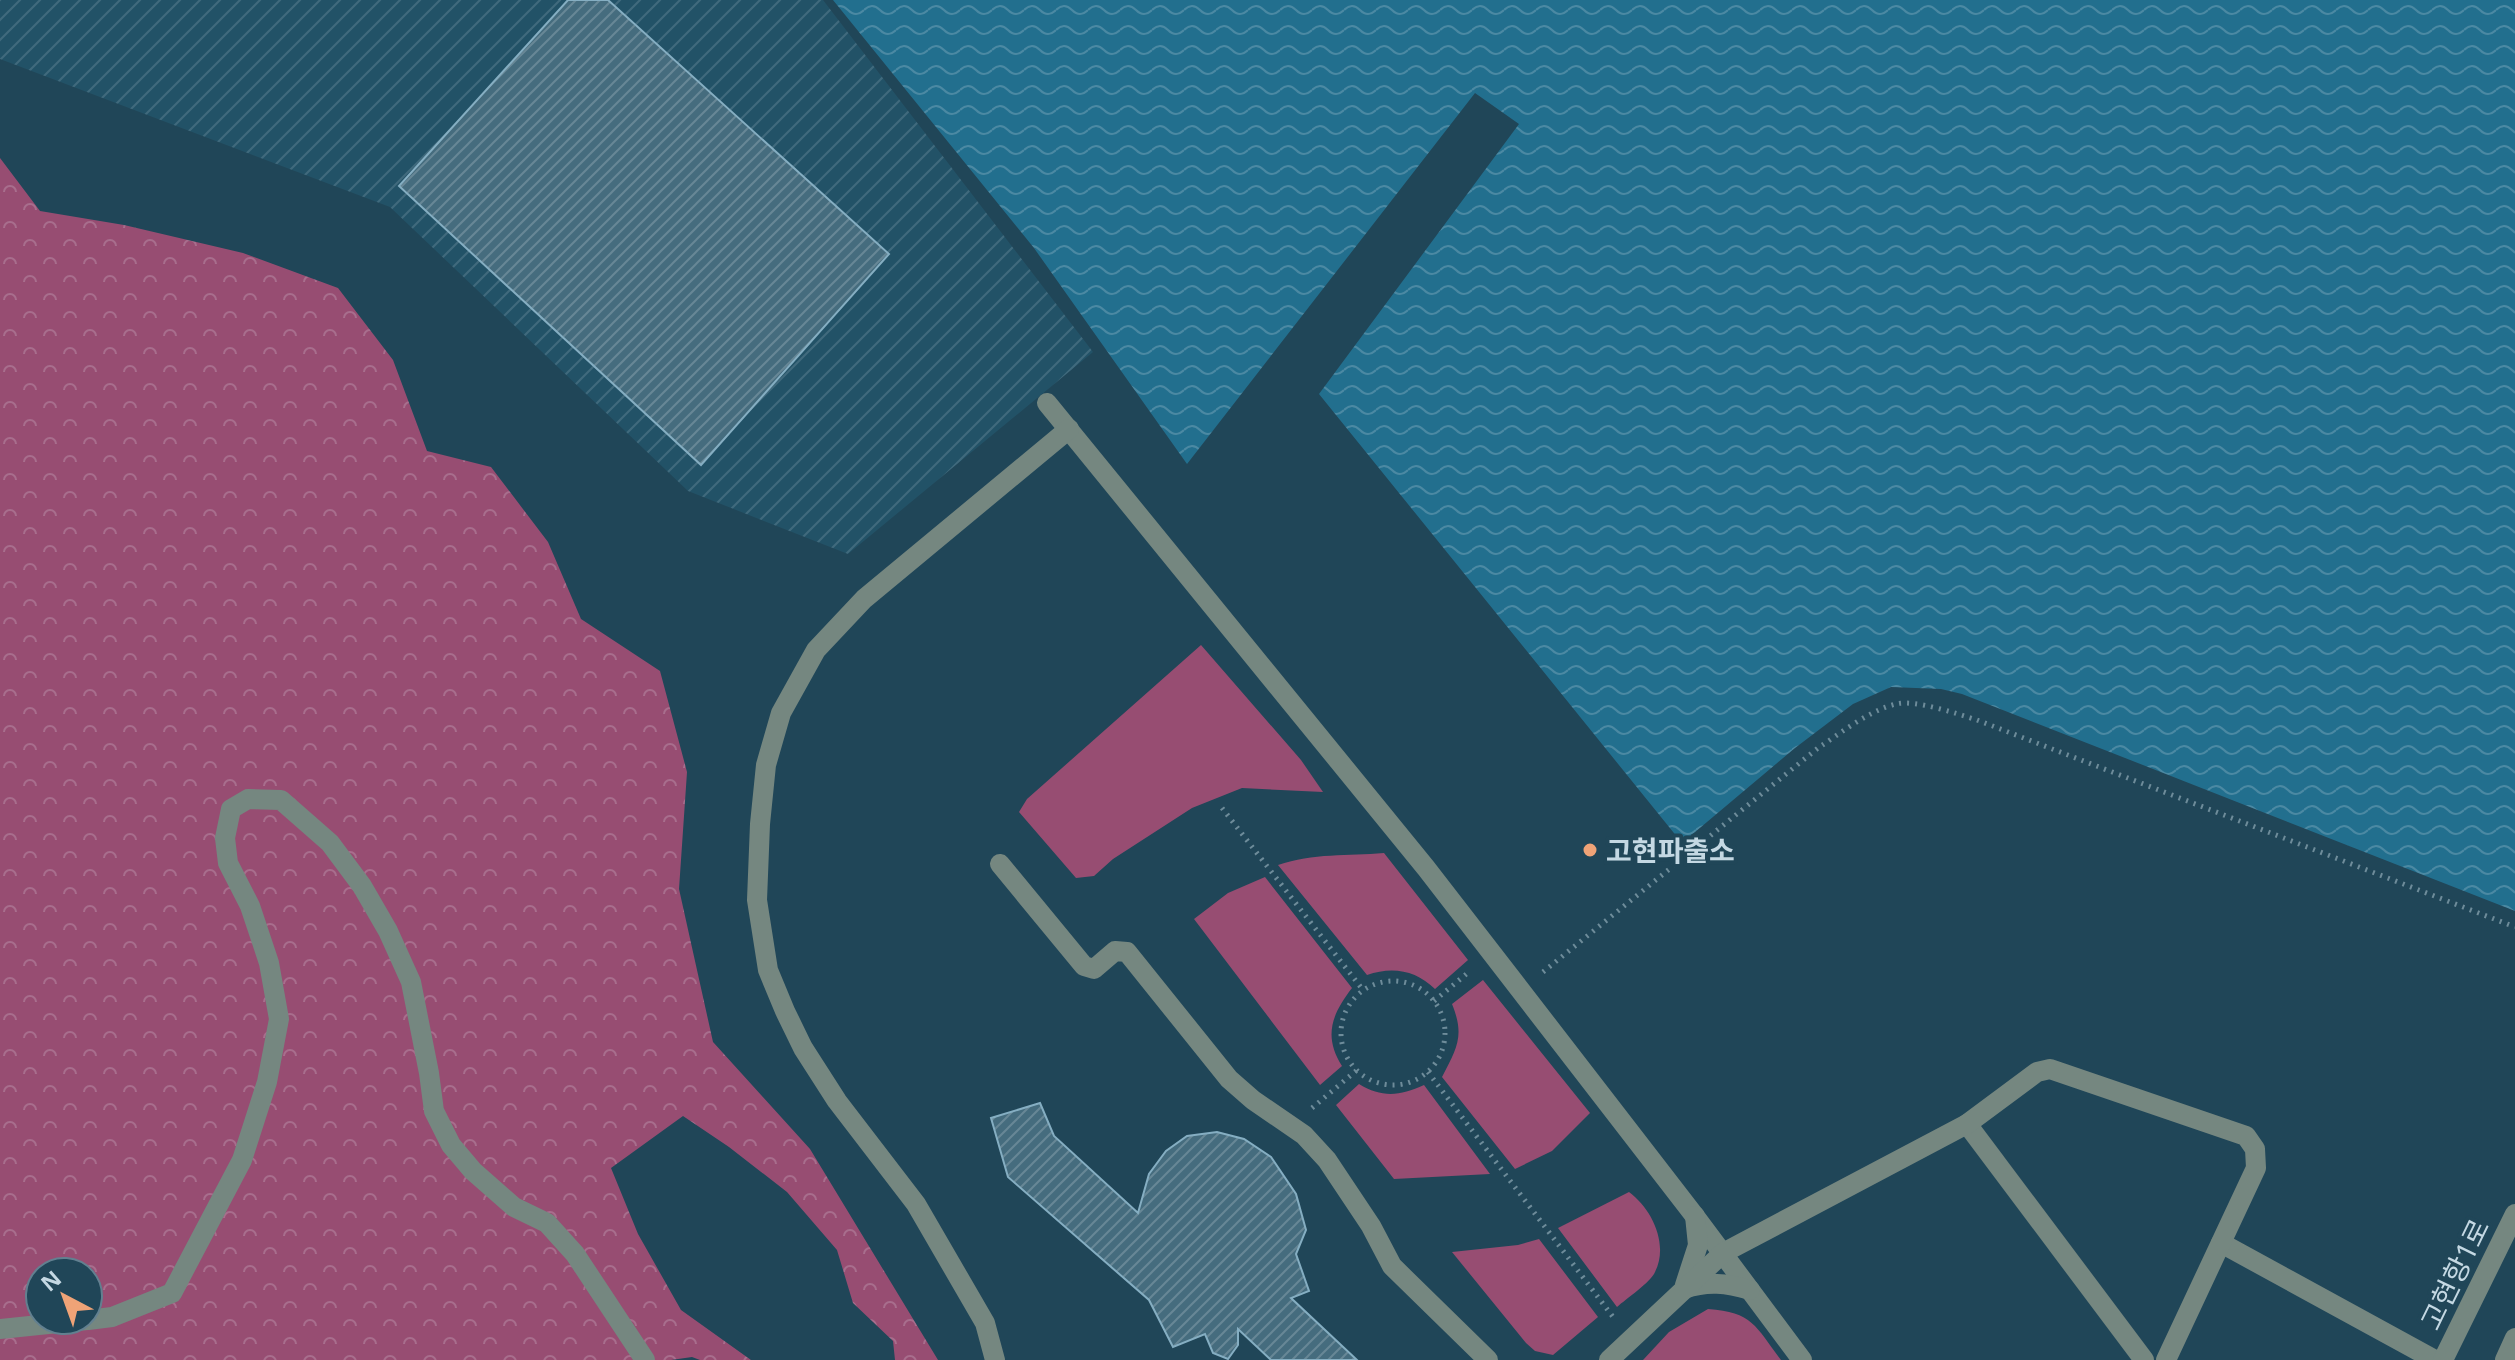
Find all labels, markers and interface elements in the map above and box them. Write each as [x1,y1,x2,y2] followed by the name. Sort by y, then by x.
[1606,831,1735,869] place label: 고현파출소
[1581,841,1599,859] marker: 고현파출소
[2411,1212,2497,1336] street label: 고현항1로
[24,1256,104,1336] north arrow
[34,1263,67,1297] text: N

